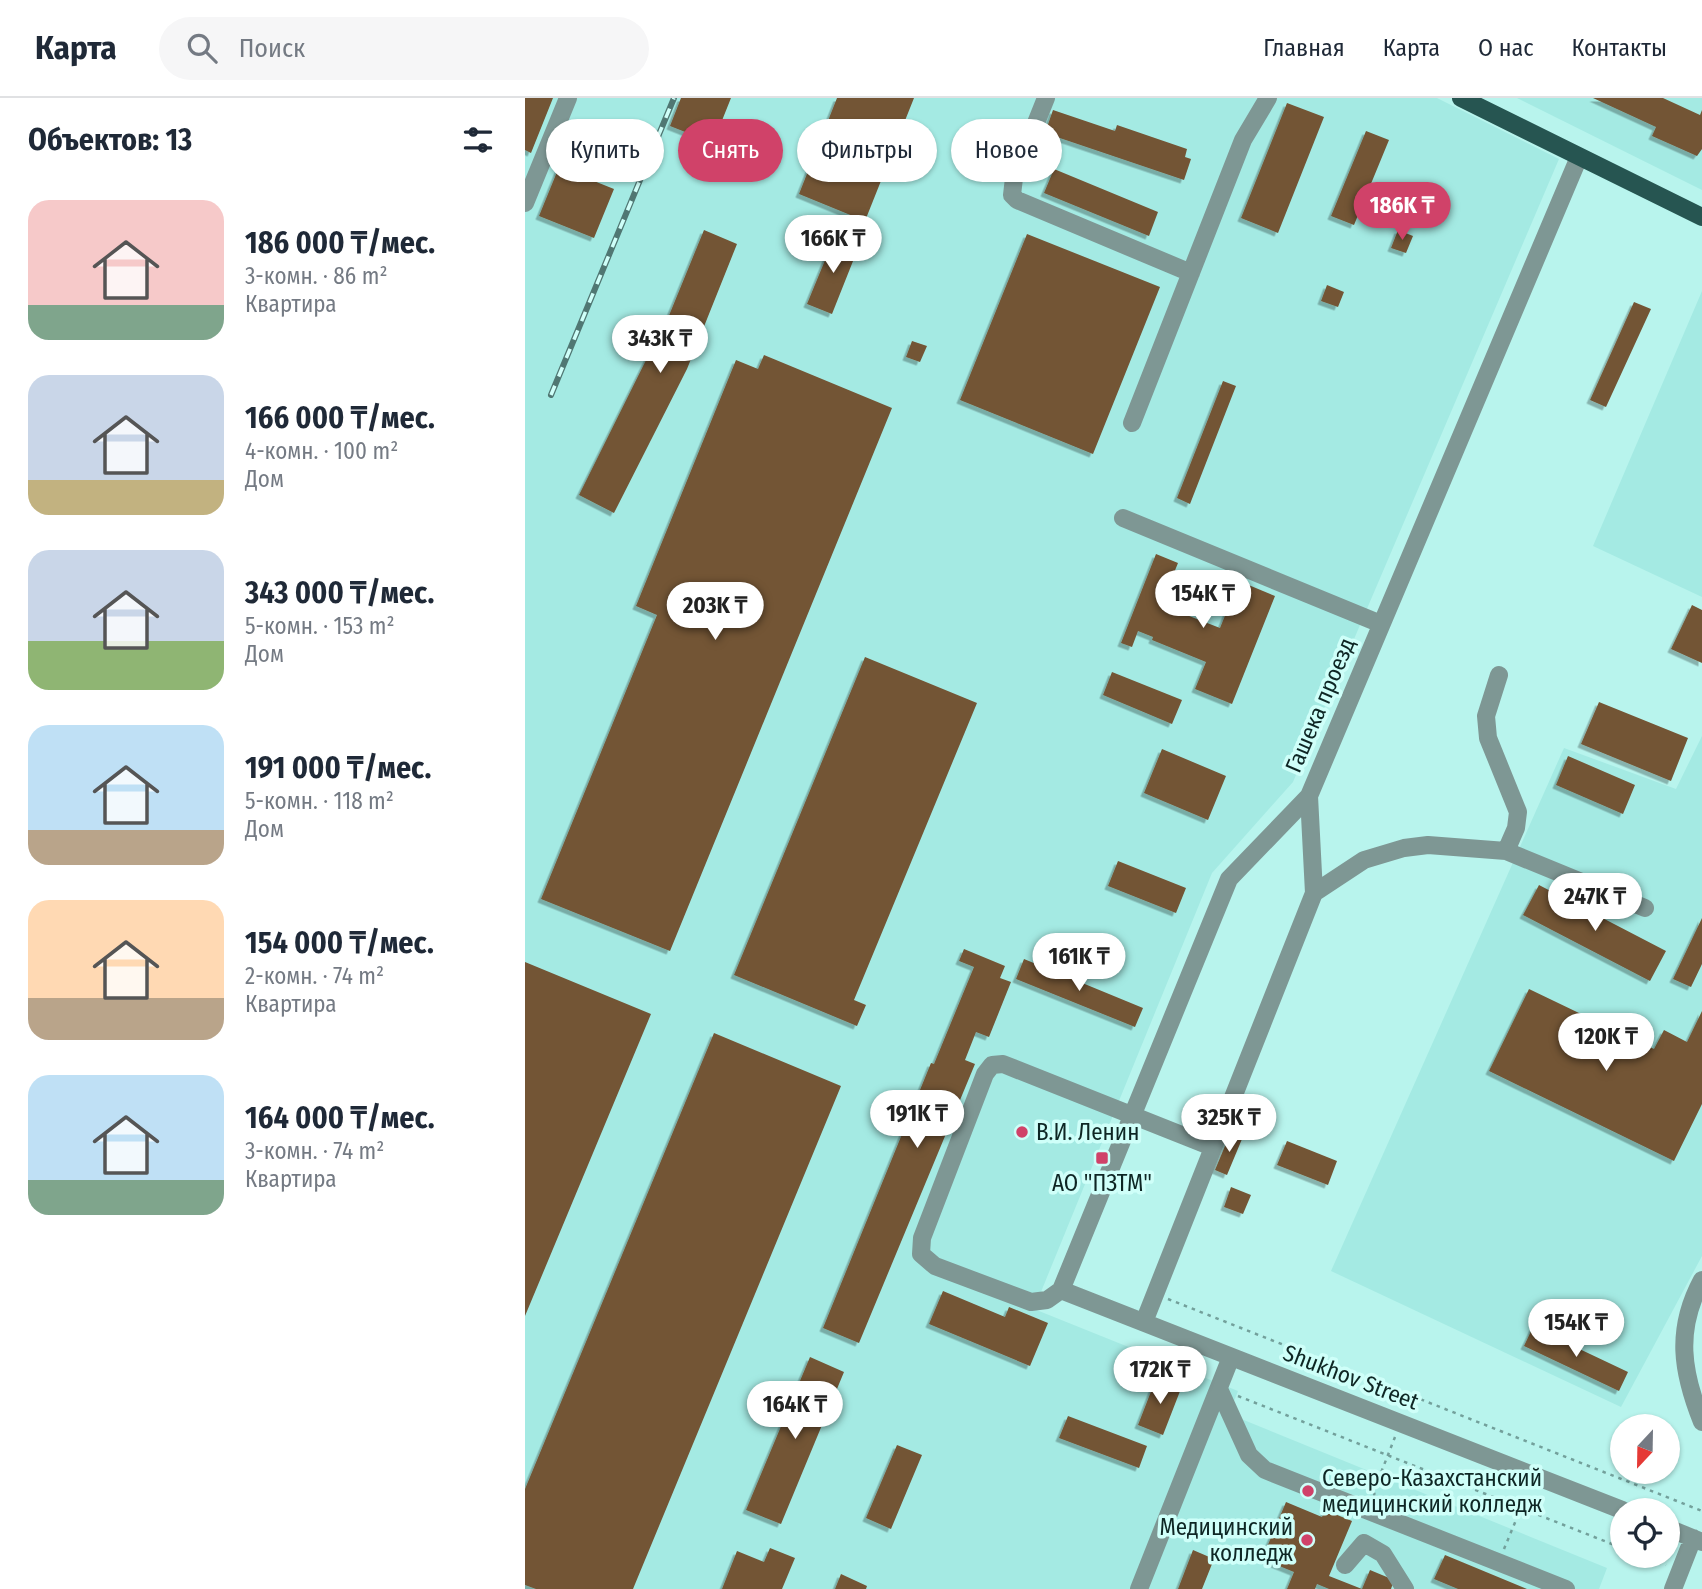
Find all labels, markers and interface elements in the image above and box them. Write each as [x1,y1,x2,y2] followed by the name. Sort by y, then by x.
[159,17,649,80] search box
[35,28,117,68] text: Карта
[183,29,221,67] icon: search
[239,33,305,64] text: Поиск
[1263,34,1345,62] text: Главная
[1383,34,1440,62] text: Карта
[1478,34,1533,62] text: О нас
[1571,34,1667,62] text: Контакты
[546,119,664,182] chip: Купить
[678,119,783,182] chip: Снять
[797,119,937,182] chip: Фильтры
[951,119,1062,182] chip: Новое
[459,121,497,159] icon: filters
[28,122,192,158] text: Объектов: 13
[1345,183,1459,242] pin: 186K ₸
[1370,191,1434,219] text: 186K ₸
[776,216,890,275] pin: 166K ₸
[801,224,865,252] text: 166K ₸
[245,225,435,261] text: 186 000 ₸/мес.
[84,228,168,312] icon: home
[245,262,388,290] text: 3-комн. · 86 m²
[245,290,337,318] text: Квартира
[603,316,717,375] pin: 343K ₸
[628,324,692,352] text: 343K ₸
[245,400,435,436] text: 166 000 ₸/мес.
[84,403,168,487] icon: home
[245,437,398,465] text: 4-комн. · 100 m²
[245,465,284,493] text: Дом
[1146,570,1260,630] pin: 154K ₸
[245,575,434,611] text: 343 000 ₸/мес.
[84,578,168,662] icon: home
[1171,579,1235,607] text: 154K ₸
[658,582,772,642] pin: 203K ₸
[683,591,747,619] text: 203K ₸
[245,612,395,640] text: 5-комн. · 153 m²
[1279,634,1361,776] street label: Гашека проезд
[245,640,284,668] text: Дом
[245,750,431,786] text: 191 000 ₸/мес.
[84,753,168,837] icon: home
[245,787,394,815] text: 5-комн. · 118 m²
[245,815,284,843] text: Дом
[1538,874,1652,933] pin: 247K ₸
[1564,882,1626,910] text: 247K ₸
[245,925,434,961] text: 154 000 ₸/мес.
[84,928,168,1012] icon: home
[1022,934,1136,993] pin: 161K ₸
[1048,942,1110,970] text: 161K ₸
[245,962,384,990] text: 2-комн. · 74 m²
[245,990,337,1018] text: Квартира
[1549,1014,1663,1073] pin: 120K ₸
[1574,1022,1638,1050] text: 120K ₸
[860,1090,974,1150] pin: 191K ₸
[1172,1094,1286,1154] pin: 325K ₸
[886,1099,948,1127] text: 191K ₸
[245,1100,435,1136] text: 164 000 ₸/мес.
[84,1103,168,1187] icon: home
[1197,1103,1261,1131] text: 325K ₸
[1036,1118,1139,1146] place label: В.И. Ленин
[1014,1124,1030,1140] marker: В.И. Ленин
[245,1137,384,1165] text: 3-комн. · 74 m²
[1094,1150,1110,1166] marker: АО "ПЗТМ"
[245,1165,337,1193] text: Квартира
[1052,1169,1152,1197] place label: АО "ПЗТМ"
[1519,1300,1633,1359] pin: 154K ₸
[1544,1308,1608,1336] text: 154K ₸
[1279,1338,1423,1416] street label: Shukhov Street
[1103,1346,1217,1406] pin: 172K ₸
[1130,1355,1190,1383] text: 172K ₸
[738,1382,852,1441] pin: 164K ₸
[763,1390,827,1418] text: 164K ₸
[1610,1414,1680,1484] north arrow
[1610,1414,1680,1568] map controls
[1322,1464,1542,1518] place label: Северо-Казахстанский медицинский колледж
[1300,1483,1316,1499] marker: Северо-Казахстанский медицинский колледж
[1610,1498,1680,1568] button: locate
[1159,1513,1293,1567] place label: Медицинский колледж
[1299,1532,1315,1548] marker: Медицинский колледж

